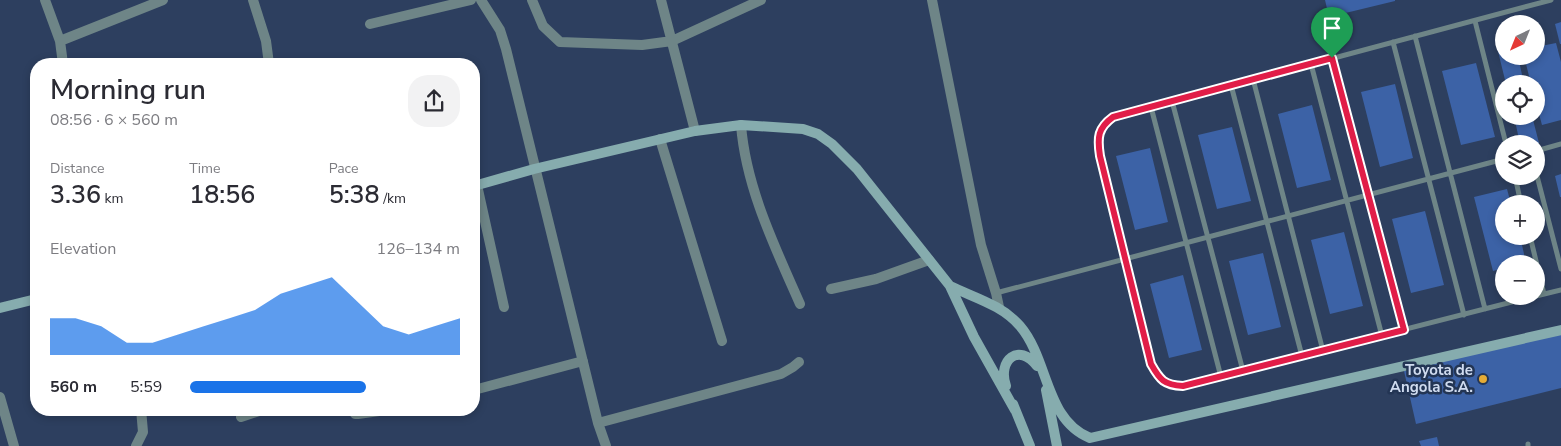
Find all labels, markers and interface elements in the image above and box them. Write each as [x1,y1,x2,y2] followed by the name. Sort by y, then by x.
[1311,7,1353,58] pin
[1318,14,1346,42] icon: arrive
[1495,15,1545,65] north arrow
[1495,15,1545,305] map controls
[50,71,206,109] text: Morning run
[408,75,460,127] button: share
[1495,75,1545,125] button: locate
[50,109,178,131] text: 08:56 · 6 × 560 m
[1495,135,1545,185] button: layers
[50,159,104,178] text: Distance
[189,159,220,178] text: Time
[329,159,358,178] text: Pace
[50,178,101,212] text: 3.36
[189,178,255,212] text: 18:56
[329,178,380,212] text: 5:38
[101,189,124,208] text: km
[380,189,406,208] text: /km
[1495,195,1545,245] button: +
[50,238,116,260] text: Elevation
[377,238,460,260] text: 126–134 m
[1495,255,1545,305] button: −
[1390,360,1473,397] place label: Toyota de Angola S.A.
[1477,373,1489,385] marker: Toyota de Angola S.A.
[50,376,97,398] text: 560 m
[130,376,162,398] text: 5:59

